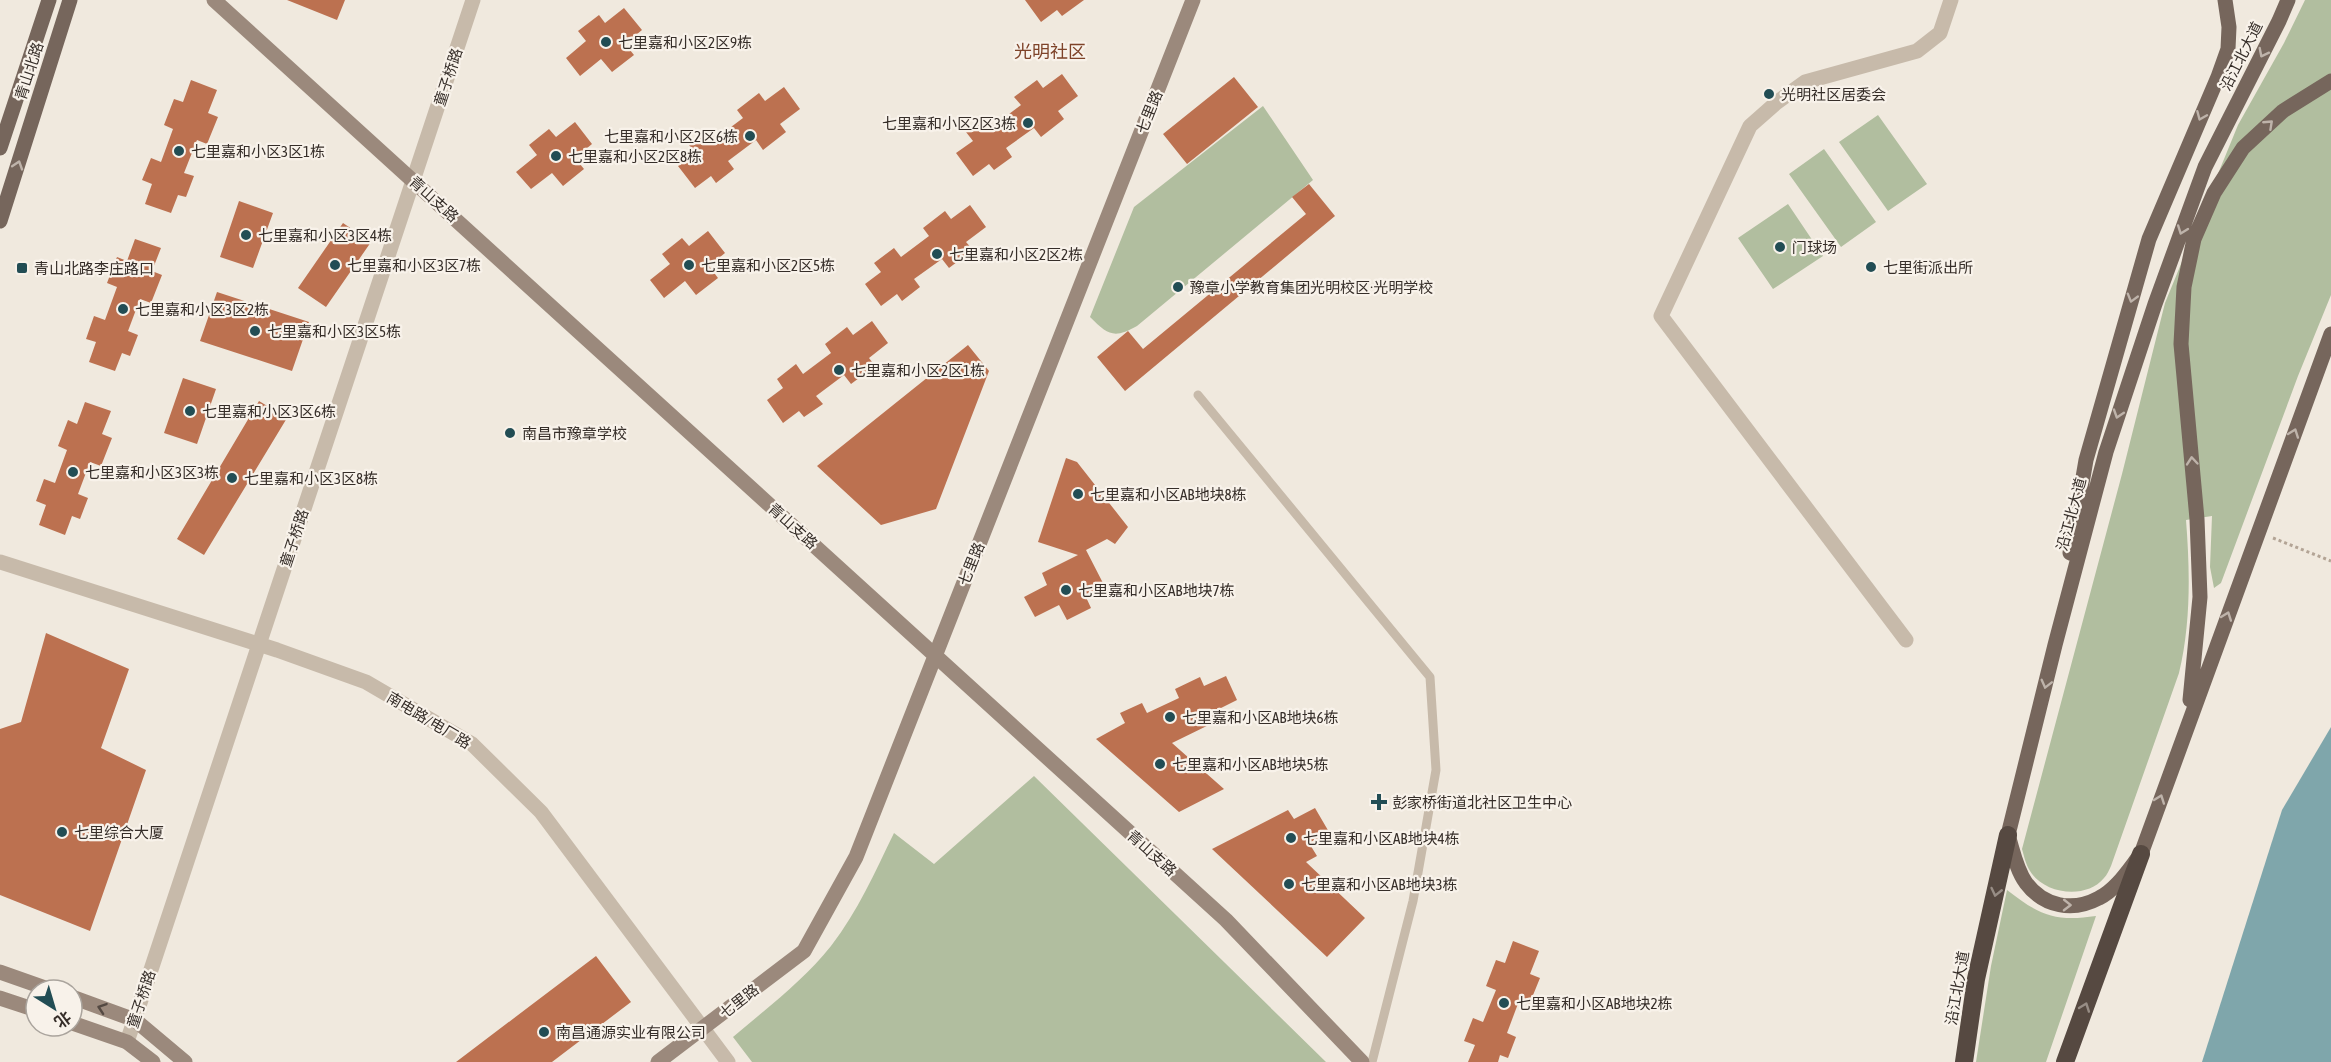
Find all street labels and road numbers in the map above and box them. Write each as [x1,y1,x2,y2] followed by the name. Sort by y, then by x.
[2216,19,2266,93] street label: 沿江北大道
[12,40,46,102] street label: 青山北路
[431,46,465,108] street label: 童子桥路
[1133,88,1165,136] street label: 七里路
[406,173,462,225] street label: 青山支路
[2053,476,2089,552] street label: 沿江北大道
[765,500,821,552] street label: 青山支路
[277,507,311,569] street label: 童子桥路
[955,540,987,588] street label: 七里路
[384,688,474,752] street label: 南电路/电厂路
[1124,827,1180,879] street label: 青山支路
[1942,950,1972,1026] street label: 沿江北大道
[124,968,158,1030] street label: 童子桥路
[716,980,762,1022] street label: 七里路

